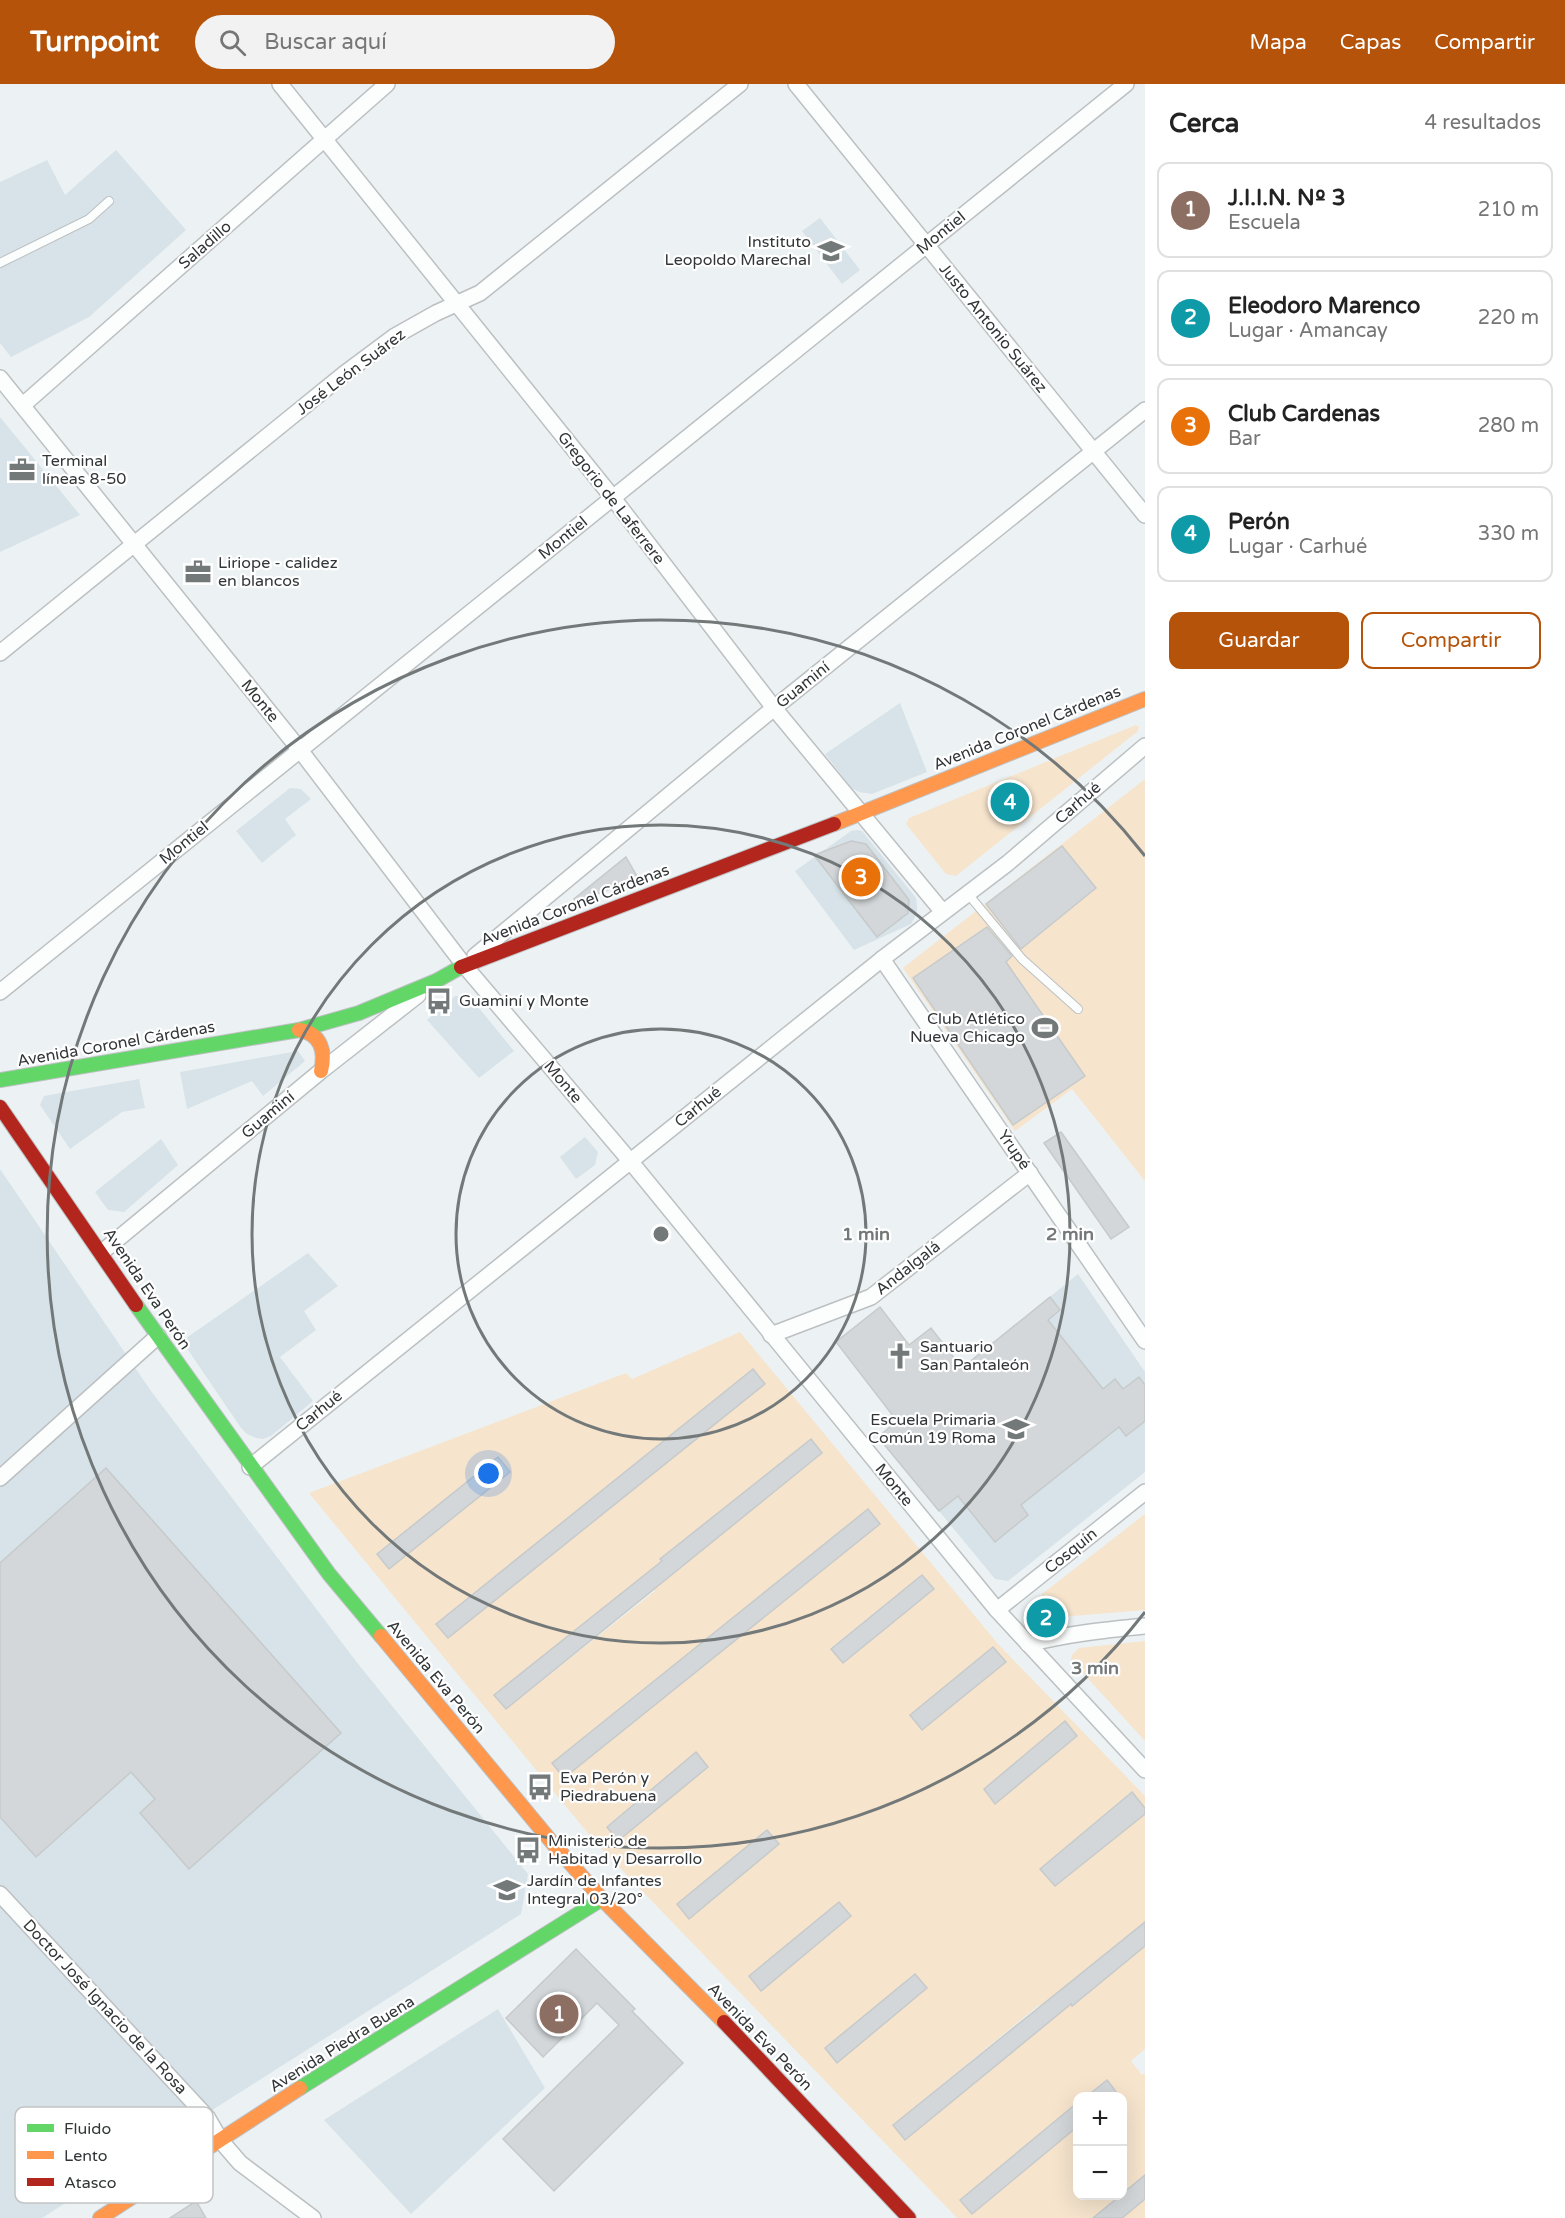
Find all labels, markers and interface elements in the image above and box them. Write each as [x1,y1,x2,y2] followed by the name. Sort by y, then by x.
[195,15,615,69] search box
[30,25,159,59] text: Turnpoint
[216,26,249,59] icon: search
[264,29,387,55] text: Buscar aquí
[1250,30,1307,55] text: Mapa
[1340,30,1401,55] text: Capas
[1434,30,1535,55] text: Compartir
[1169,108,1239,139] text: Cerca
[1425,111,1541,135] text: 4 resultados
[1228,185,1346,211] text: J.I.I.N. Nº 3
[1184,198,1197,222] text: 1
[1478,198,1539,222] text: 210 m
[912,207,970,259] street label: Montiel
[1228,211,1301,235] text: Escuela
[174,217,236,273] street label: Saladillo
[665,232,811,270] place label: Instituto Leopoldo Marechal
[816,236,846,266] school or university icon: Instituto Leopoldo Marechal
[935,259,1051,397] street label: Justo Antonio Suárez
[1228,293,1420,319] text: Eleodoro Marenco
[1184,306,1197,330] text: 2
[1478,306,1539,330] text: 220 m
[1228,319,1388,343] text: Lugar · Amancay
[293,324,409,420] street label: José León Suárez
[1228,401,1380,427] text: Club Cardenas
[1184,414,1197,438] text: 3
[1478,414,1539,438] text: 280 m
[1228,427,1261,451] text: Bar
[553,428,669,568] street label: Gregorio de Laferrere
[42,451,126,489] place label: Terminal líneas 8-50
[7,455,37,485] office icon: Terminal líneas 8-50
[1228,509,1290,535] text: Perón
[534,512,592,564] street label: Montiel
[1184,522,1197,546] text: 4
[1478,522,1539,546] text: 330 m
[1228,535,1367,559] text: Lugar · Carhué
[218,553,338,591] place label: Liriope - calidez en blancos
[183,557,213,587] office icon: Liriope - calidez en blancos
[1169,612,1349,669] button: Guardar
[1361,612,1541,669] button: Compartir
[772,657,834,713] street label: Guaminí
[237,675,283,727] street label: Monte
[930,681,1124,775] street label: Avenida Coronel Cárdenas
[1051,777,1105,829] street label: Carhué
[990,780,1030,824] pin: 4
[155,817,213,869] street label: Montiel
[842,854,880,900] pin: 3
[478,860,672,950] street label: Avenida Coronel Cárdenas
[424,986,454,1016] bus stop icon: Guaminí y Monte
[459,991,589,1011] place label: Guaminí y Monte
[910,1009,1025,1047] place label: Club Atlético Nueva Chicago
[1030,1013,1060,1043] sports icon: Club Atlético Nueva Chicago
[16,1017,216,1071] street label: Avenida Coronel Cárdenas
[539,1057,587,1107] street label: Monte
[670,1082,726,1132] street label: Carhué
[237,1087,299,1143] street label: Guaminí
[993,1126,1035,1174] street label: Yrupé
[842,1223,890,1245] text: 1 min
[1046,1223,1094,1245] text: 2 min
[99,1224,195,1354] street label: Avenida Eva Perón
[651,1224,671,1244] centre of rings
[872,1236,944,1300] street label: Andalgalá
[920,1337,1029,1375] place label: Santuario San Pantaleón
[885,1341,915,1371] church icon: Santuario San Pantaleón
[291,1386,347,1436] street label: Carhué
[868,1410,996,1448] place label: Escuela Primaria Común 19 Roma
[1001,1414,1031,1444] school or university icon: Escuela Primaria Común 19 Roma
[474,1459,503,1488] your location
[871,1459,917,1511] street label: Monte
[1041,1524,1101,1578] street label: Cosquín
[1026,1596,1066,1640] pin: 2
[383,1616,489,1738] street label: Avenida Eva Perón
[1071,1657,1119,1679] text: 3 min
[560,1768,657,1806] place label: Eva Perón y Piedrabuena
[525,1772,555,1802] bus stop icon: Eva Perón y Piedrabuena
[548,1831,702,1869] place label: Ministerio de Habitad y Desarrollo
[513,1835,543,1865] bus stop icon: Ministerio de Habitad y Desarrollo
[527,1871,662,1909] place label: Jardín de Infantes Integral 03/20°
[492,1875,522,1905] school or university icon: Jardín de Infantes Integral 03/20°
[19,1915,191,2099] street label: Doctor José Ignacio de la Rosa
[703,1979,817,2095] street label: Avenida Eva Perón
[266,1991,418,2097] street label: Avenida Piedra Buena
[540,1992,578,2036] pin: 1
[1073,2092,1127,2200] map controls
[1073,2092,1127,2146] button: +
[15,2107,213,2203] legend
[64,2119,111,2139] text: Fluido
[64,2146,108,2166] text: Lento
[1073,2146,1127,2200] button: −
[64,2173,117,2193] text: Atasco

